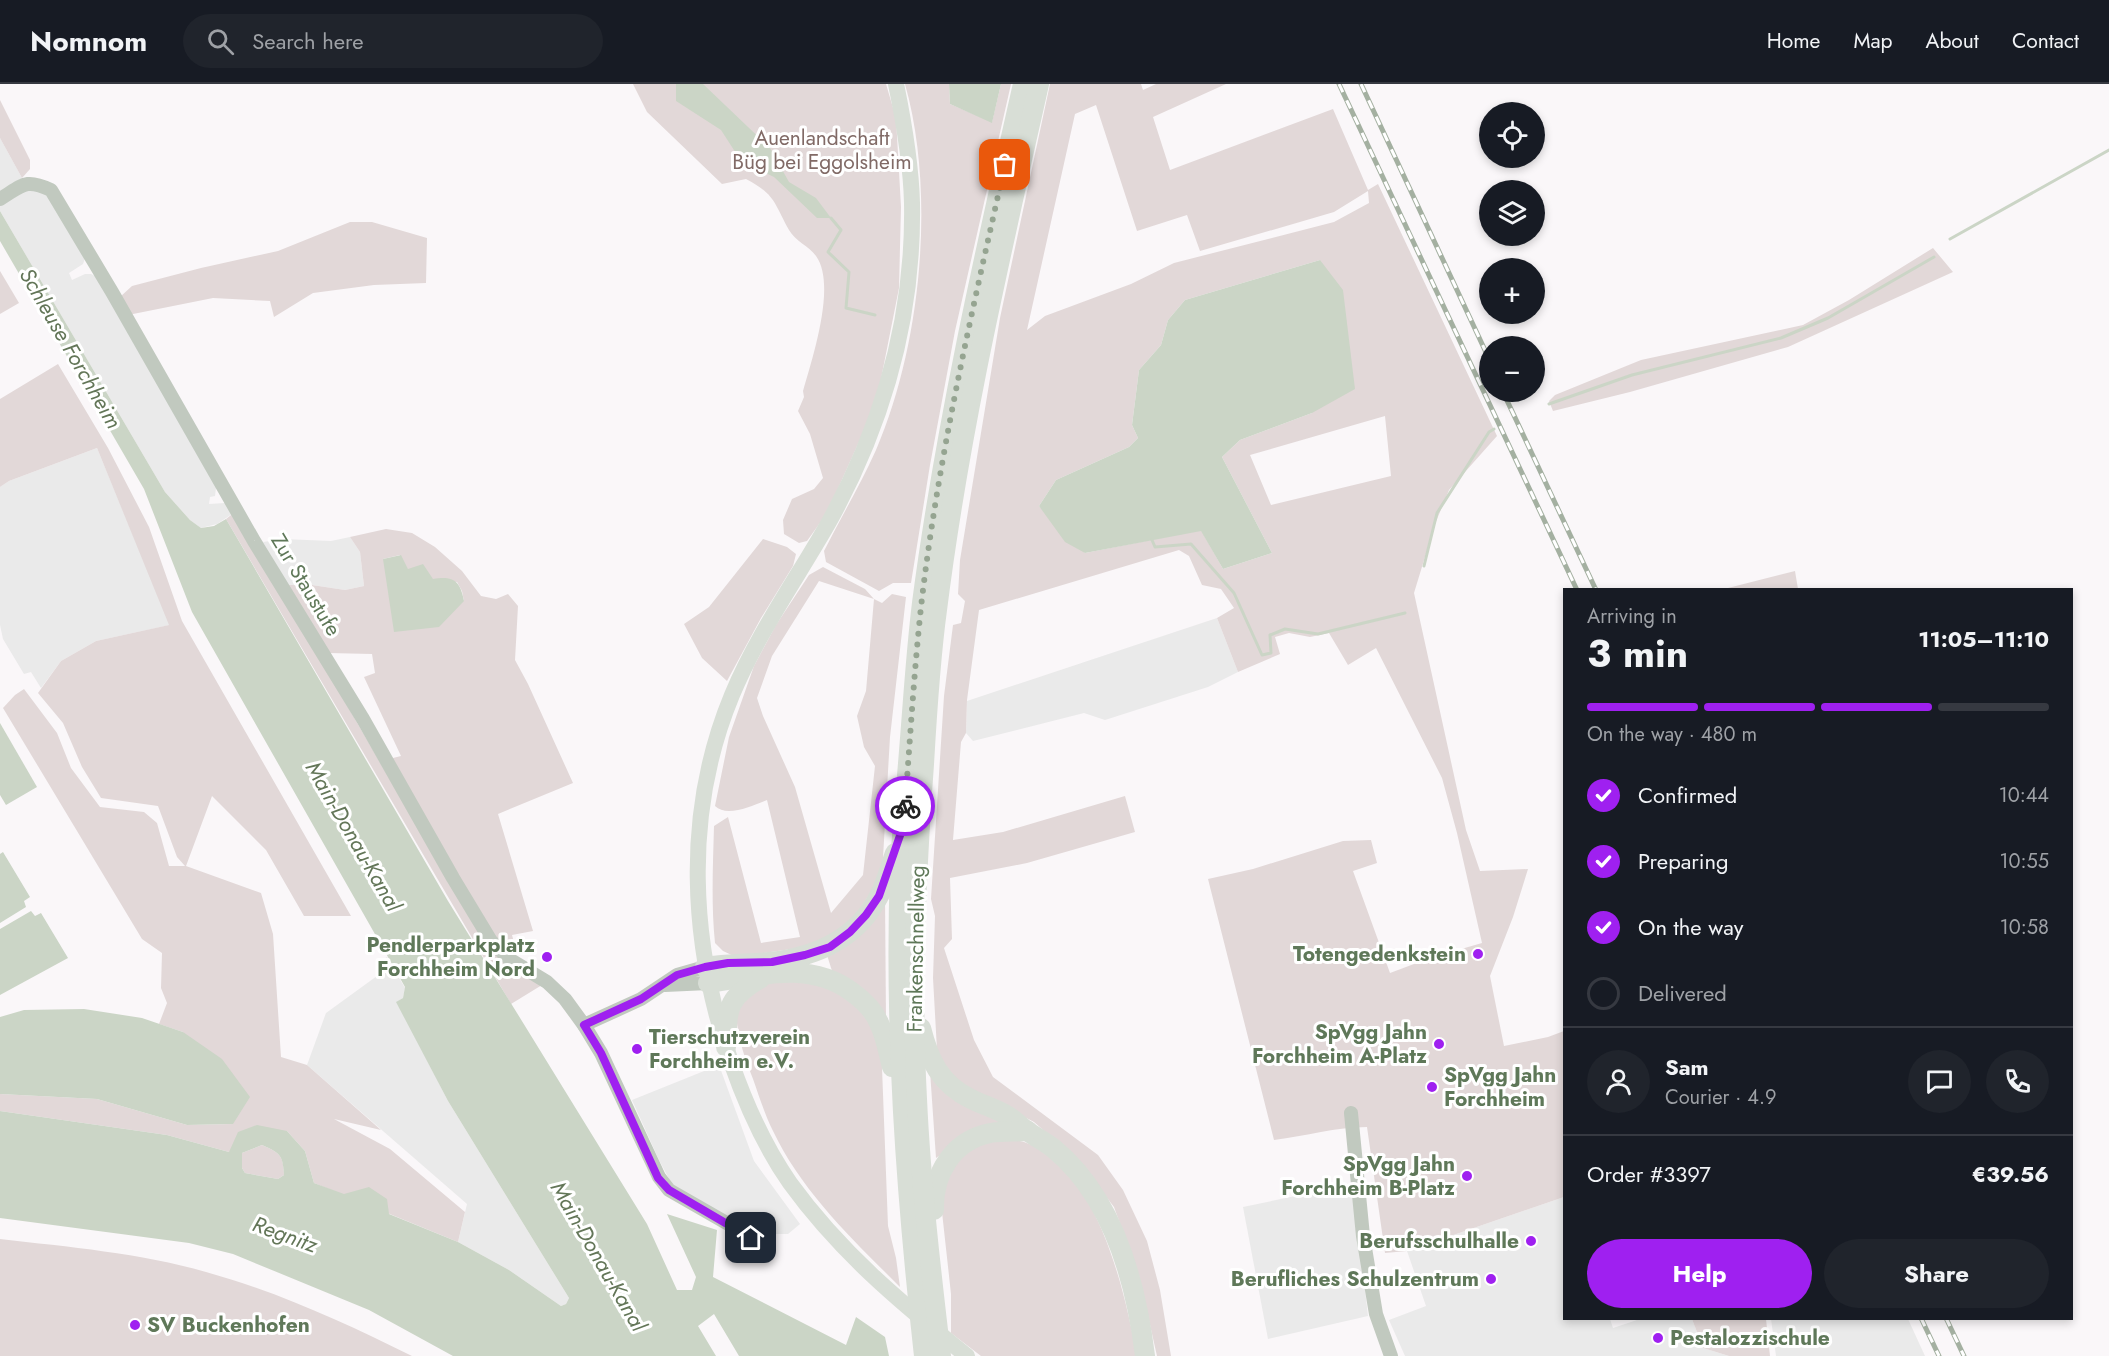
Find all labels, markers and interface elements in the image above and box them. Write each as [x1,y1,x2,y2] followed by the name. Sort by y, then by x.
[183,14,603,68] search box
[30,21,147,62] text: Nomnom
[204,25,237,58] icon: search
[252,25,364,57] text: Search here
[1767,26,1820,56] text: Home
[1853,26,1893,56] text: Map
[1926,26,1979,56] text: About
[2012,26,2079,56] text: Contact
[1479,102,1545,402] map controls
[1479,102,1545,168] button: locate
[732,123,912,177] park label: Auenlandschaft Büg bei Eggolsheim
[979,139,1030,190] pin
[988,148,1021,181] icon: bag
[1479,180,1545,246] button: layers
[1479,258,1545,324] button: +
[12,262,130,434] water label: Schleuse Forchheim
[1479,336,1545,402] button: −
[264,528,348,642] street label: Zur Staustufe
[1587,602,1677,631] text: Arriving in
[1918,623,2049,655] text: 11:05–11:10
[1587,625,1688,682] text: 3 min
[1587,720,1757,749] text: On the way · 480 m
[298,755,411,918] water label: Main-Donau-Kanal
[875,776,935,836] courier
[1587,779,1620,812] icon: check
[1638,779,1737,811] text: Confirmed
[1999,781,2049,810] text: 10:44
[889,790,922,823] icon: bike
[1587,845,1620,878] icon: check
[1638,845,1729,877] text: Preparing
[1999,847,2049,876] text: 10:55
[900,865,932,1033] street label: Frankenschnellweg
[1587,911,1620,944] icon: check
[1638,911,1743,943] text: On the way
[2000,913,2049,942] text: 10:58
[367,930,535,984] place label: Pendlerparkplatz Forchheim Nord
[1293,939,1466,969] place label: Totengedenkstein
[1471,947,1485,961] marker: Totengedenkstein
[540,950,554,964] marker: Pendlerparkplatz Forchheim Nord
[1638,977,1727,1009] text: Delivered
[1252,1017,1427,1071] place label: SpVgg Jahn Forchheim A-Platz
[649,1022,810,1076] place label: Tierschutzverein Forchheim e.V.
[1432,1037,1446,1051] marker: SpVgg Jahn Forchheim A-Platz
[630,1042,644,1056] marker: Tierschutzverein Forchheim e.V.
[1587,1050,1650,1113] button: person
[1908,1050,1971,1113] button: chat
[1986,1050,2049,1113] button: phone
[1665,1051,1709,1083] text: Sam
[1444,1060,1556,1114] place label: SpVgg Jahn Forchheim
[1425,1080,1439,1094] marker: SpVgg Jahn Forchheim
[1665,1083,1777,1112] text: Courier · 4.9
[1281,1149,1455,1203] place label: SpVgg Jahn Forchheim B-Platz
[1587,1158,1711,1190] text: Order #3397
[1972,1158,2049,1190] text: €39.56
[1460,1169,1474,1183] marker: SpVgg Jahn Forchheim B-Platz
[543,1175,656,1338] water label: Main-Donau-Kanal
[248,1208,323,1261] water label: Regnitz
[725,1212,776,1263] pin
[734,1221,767,1254] icon: home
[1359,1226,1519,1256] place label: Berufsschulhalle
[1524,1234,1538,1248] marker: Berufsschulhalle
[1587,1239,1812,1308] button: Help
[1824,1239,2049,1308] button: Share
[1231,1264,1479,1294] place label: Berufliches Schulzentrum
[1484,1272,1498,1286] marker: Berufliches Schulzentrum
[147,1310,310,1340] place label: SV Buckenhofen
[128,1318,142,1332] marker: SV Buckenhofen
[1670,1323,1830,1353] place label: Pestalozzischule
[1651,1331,1665,1345] marker: Pestalozzischule

